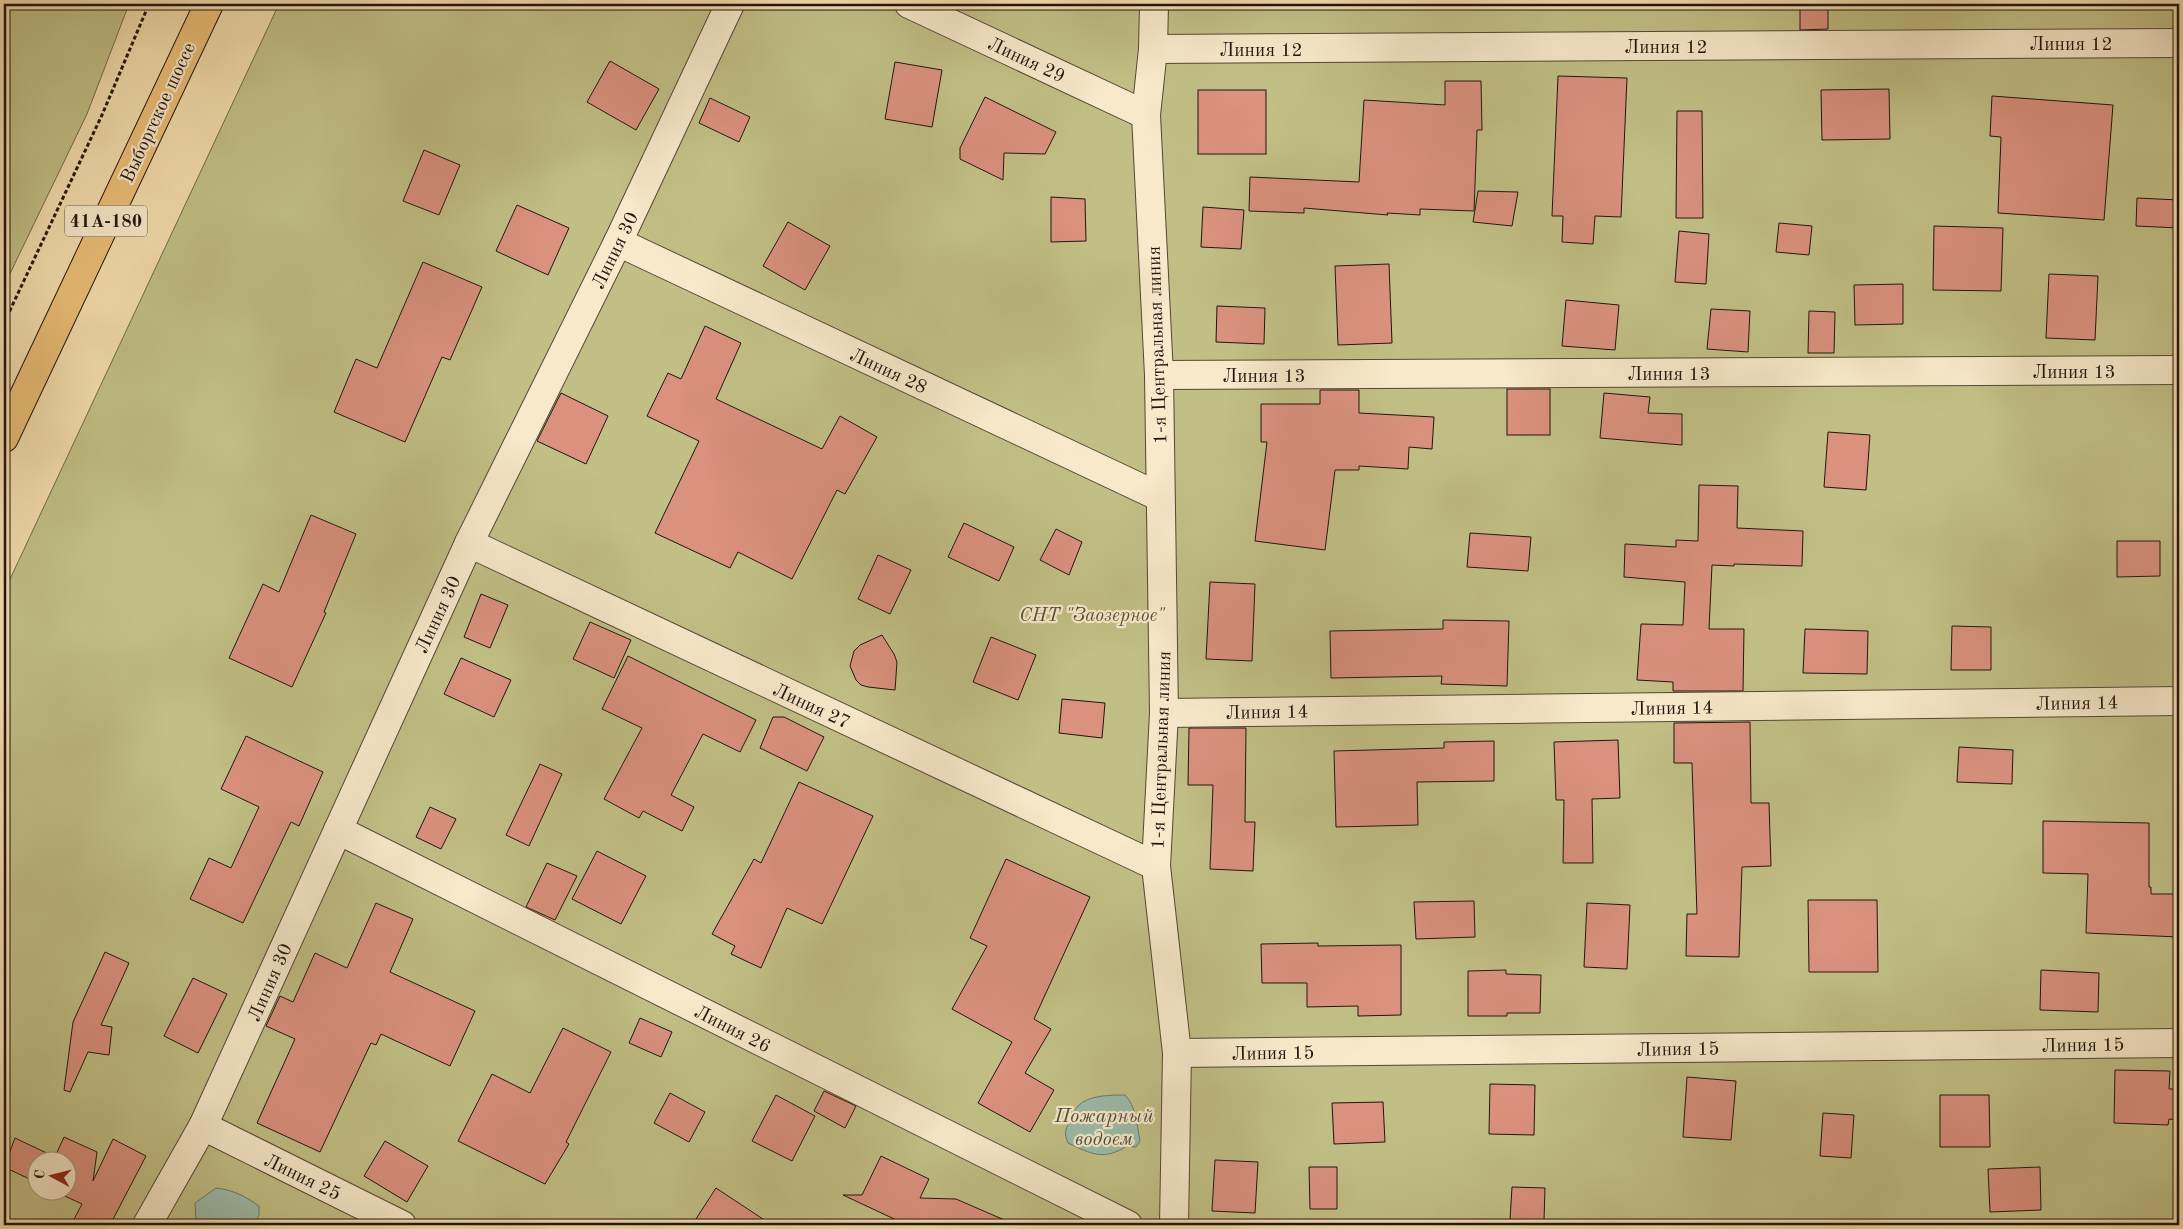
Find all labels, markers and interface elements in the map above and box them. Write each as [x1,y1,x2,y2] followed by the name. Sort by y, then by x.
[984,35,1068,87] street label: Линия 29
[2030,36,2112,55] street label: Линия 12
[1625,39,1707,58] street label: Линия 12
[119,40,200,186] street label: Выборгское шоссе
[1220,42,1302,61] street label: Линия 12
[65,206,147,237] road number: 41А-180
[590,210,643,293] street label: Линия 30
[1146,245,1171,444] street label: 1-я Центральная линия
[846,346,930,398] street label: Линия 28
[2033,364,2115,383] street label: Линия 13
[1628,366,1710,385] street label: Линия 13
[1223,368,1305,387] street label: Линия 13
[413,573,465,657] street label: Линия 30
[1019,606,1165,626] park label: СНТ "Заозерное"
[1150,650,1175,850] street label: 1-я Центральная линия
[769,681,853,733] street label: Линия 27
[2035,694,2119,715] street label: Линия 14
[1630,699,1714,720] street label: Линия 14
[1225,703,1309,724] street label: Линия 14
[246,941,297,1025] street label: Линия 30
[691,1003,773,1058] street label: Линия 26
[2041,1036,2125,1057] street label: Линия 15
[1636,1040,1720,1061] street label: Линия 15
[1231,1044,1315,1065] street label: Линия 15
[1053,1107,1154,1150] water label: Пожарный водоем
[28,1152,78,1202] north arrow
[260,1152,343,1205] street label: Линия 25
[33,1169,48,1180] text: С

